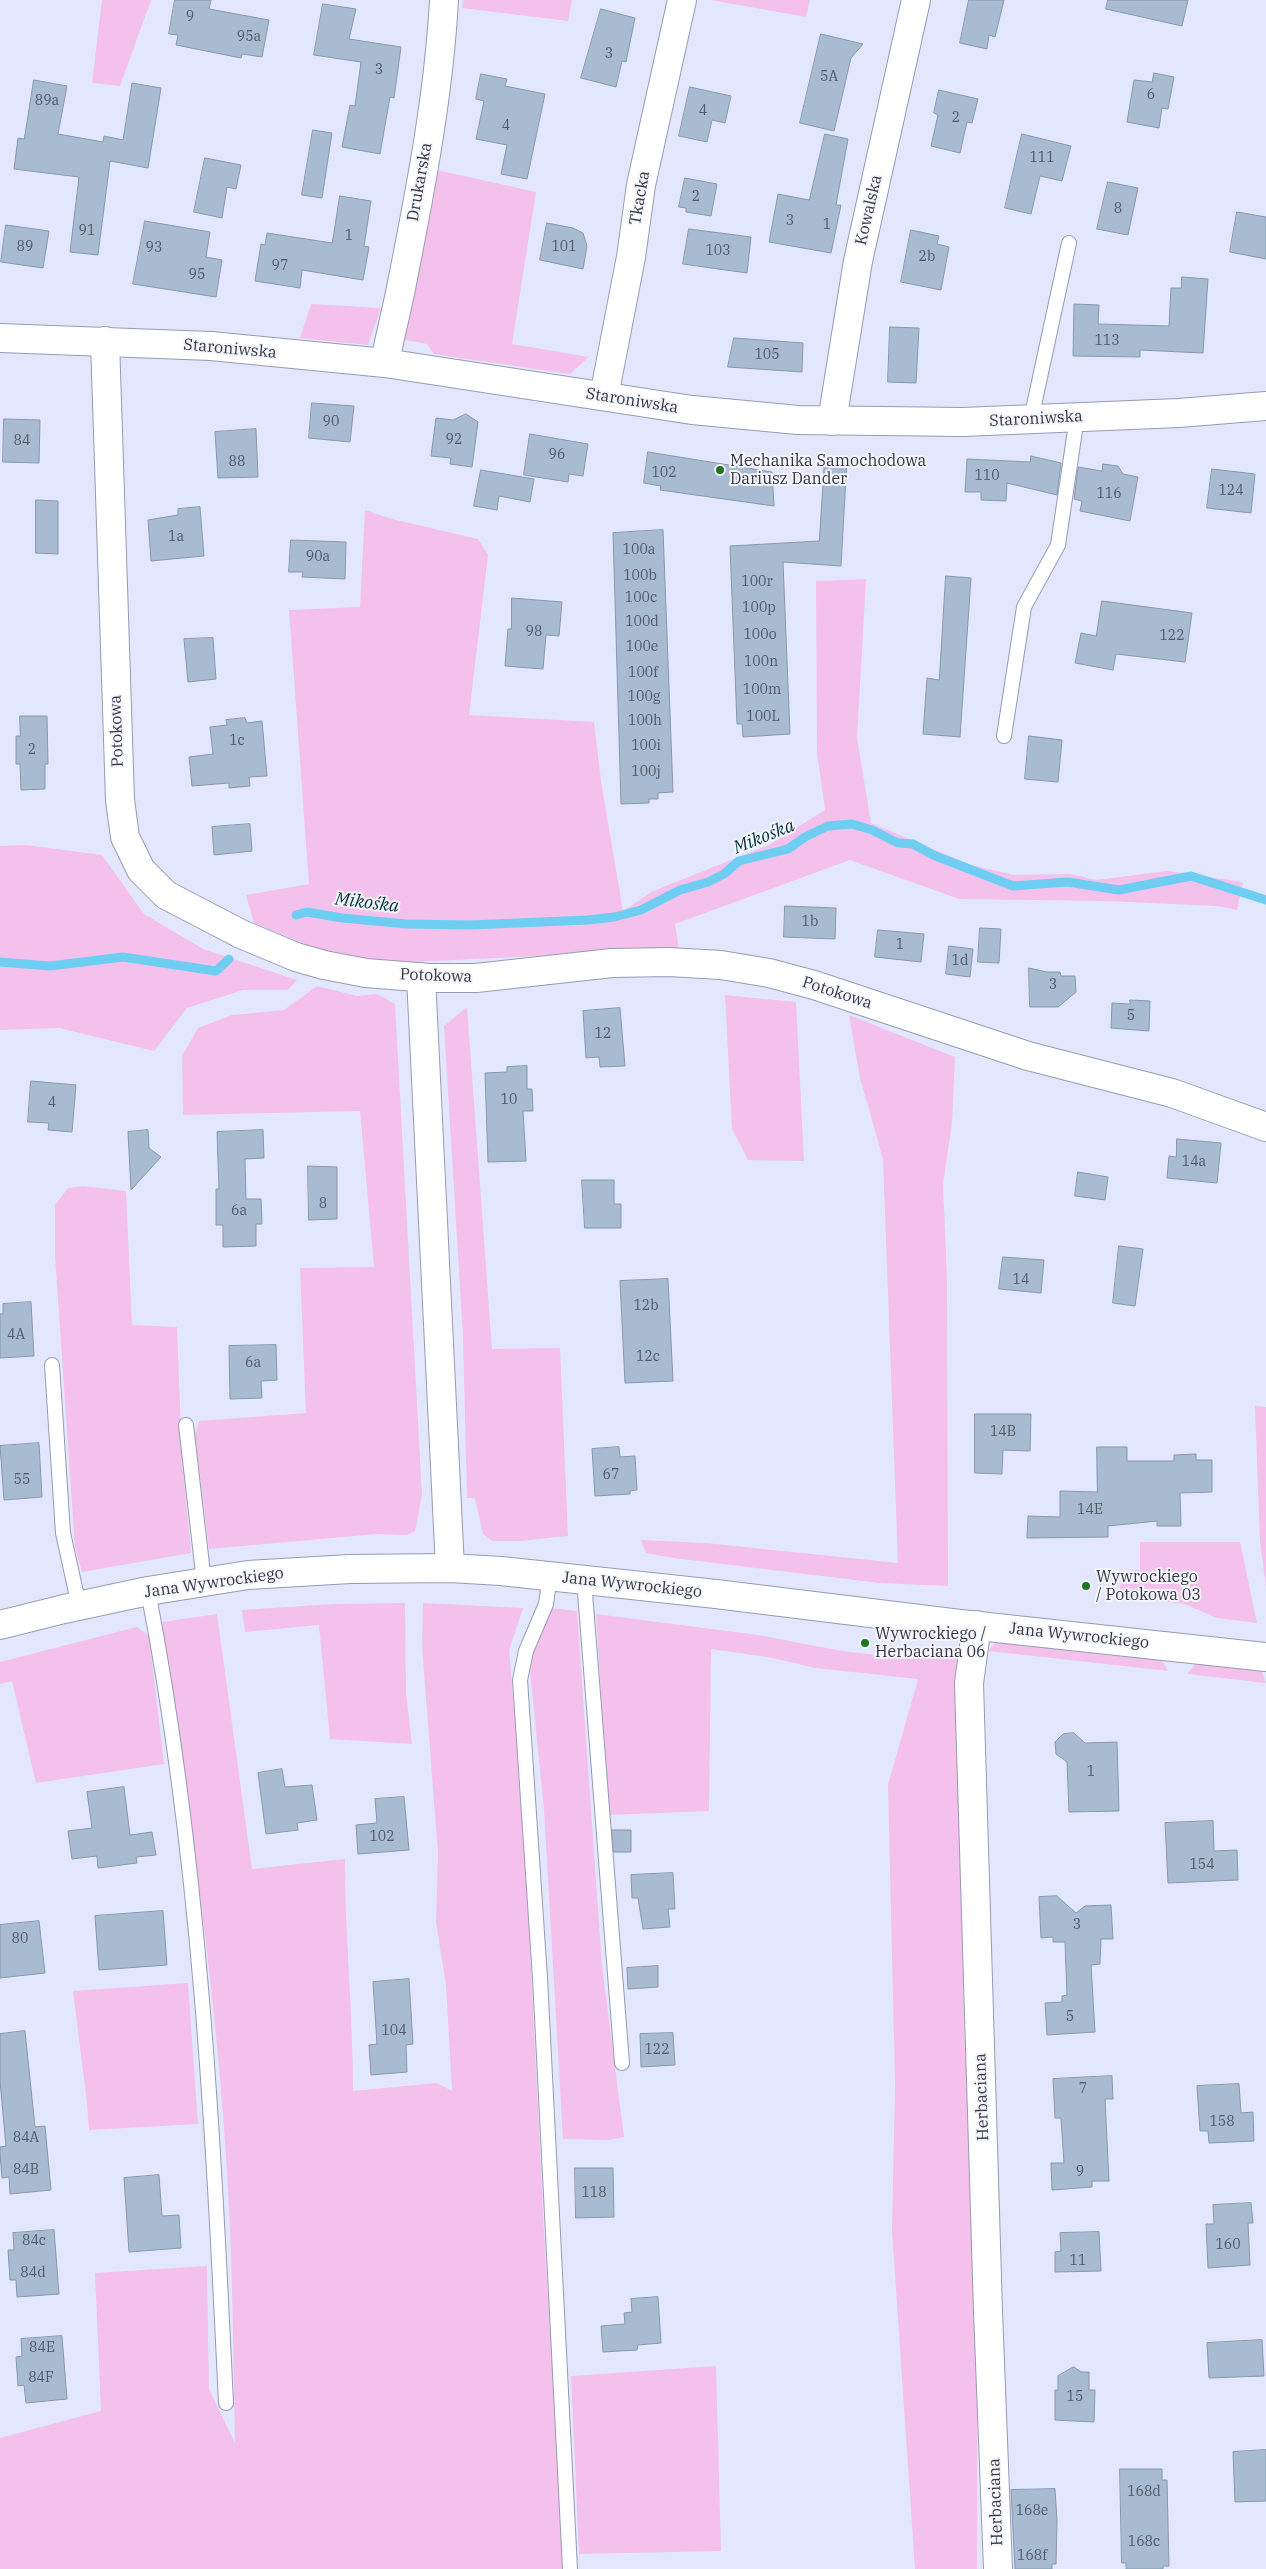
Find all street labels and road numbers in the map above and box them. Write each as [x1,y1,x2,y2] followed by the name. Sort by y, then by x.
[404,141,436,223] street label: Drukarska
[626,169,654,227] street label: Tkacka
[852,173,886,247] street label: Kowalska
[183,335,277,363] street label: Staroniwska
[584,384,680,418] street label: Staroniwska
[989,407,1083,431] street label: Staroniwska
[106,694,128,768] street label: Potokowa
[399,965,473,987] street label: Potokowa
[800,973,874,1013] street label: Potokowa
[143,1564,285,1602] street label: Jana Wywrockiego
[561,1568,703,1602] street label: Jana Wywrockiego
[1008,1619,1150,1653] street label: Jana Wywrockiego
[971,2053,993,2141] street label: Herbaciana
[985,2458,1007,2546] street label: Herbaciana

